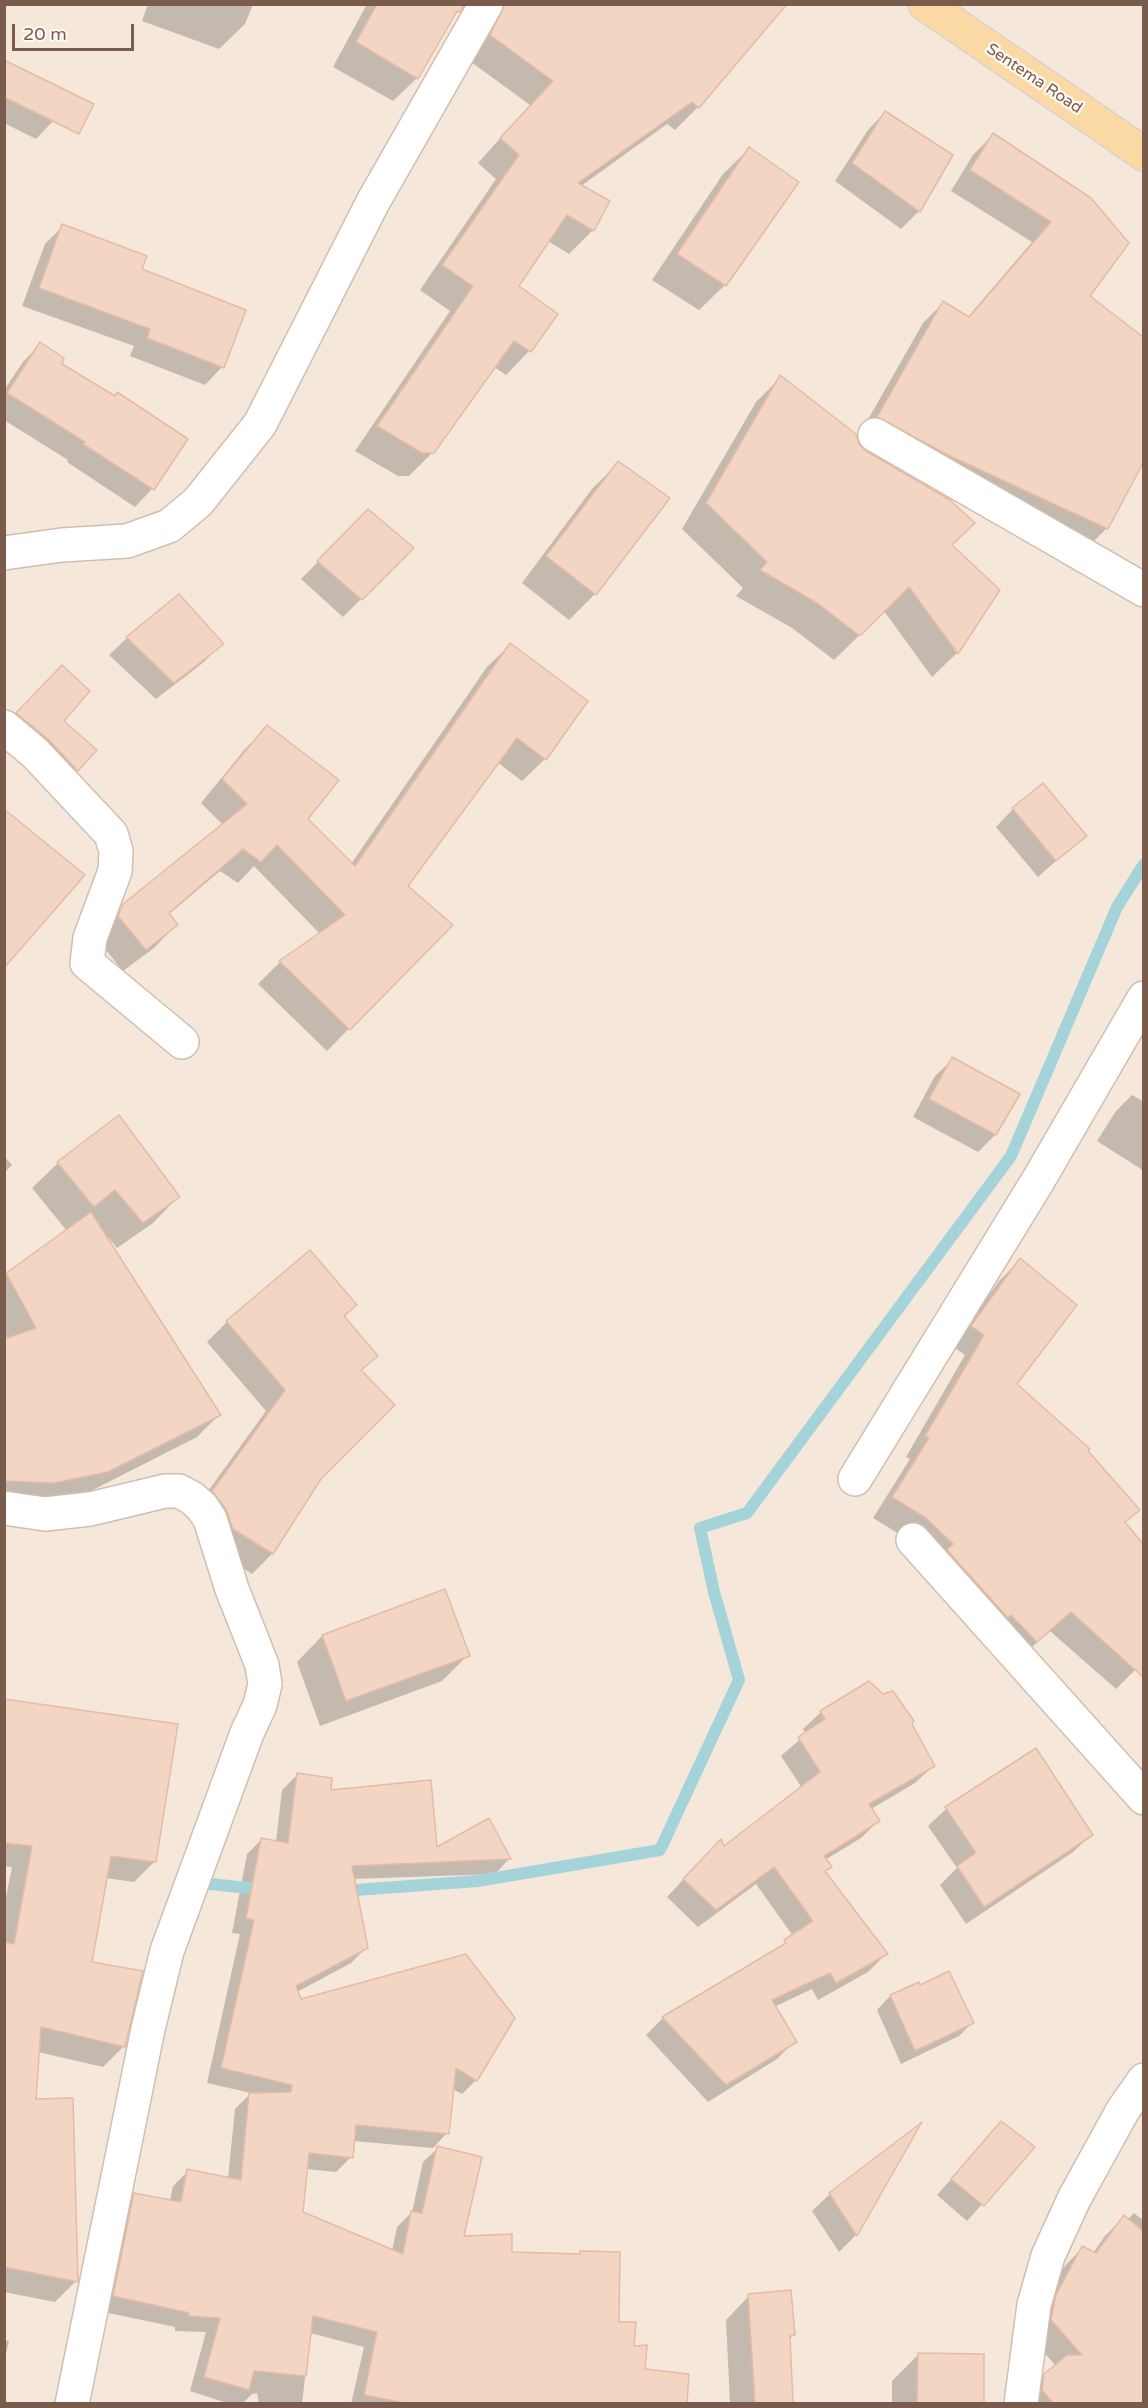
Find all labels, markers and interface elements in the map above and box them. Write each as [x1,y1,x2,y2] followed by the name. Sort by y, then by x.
[15,12,136,50] scale bar
[23,23,67,45] text: 20 m
[982,40,1086,118] street label: Sentema Road

